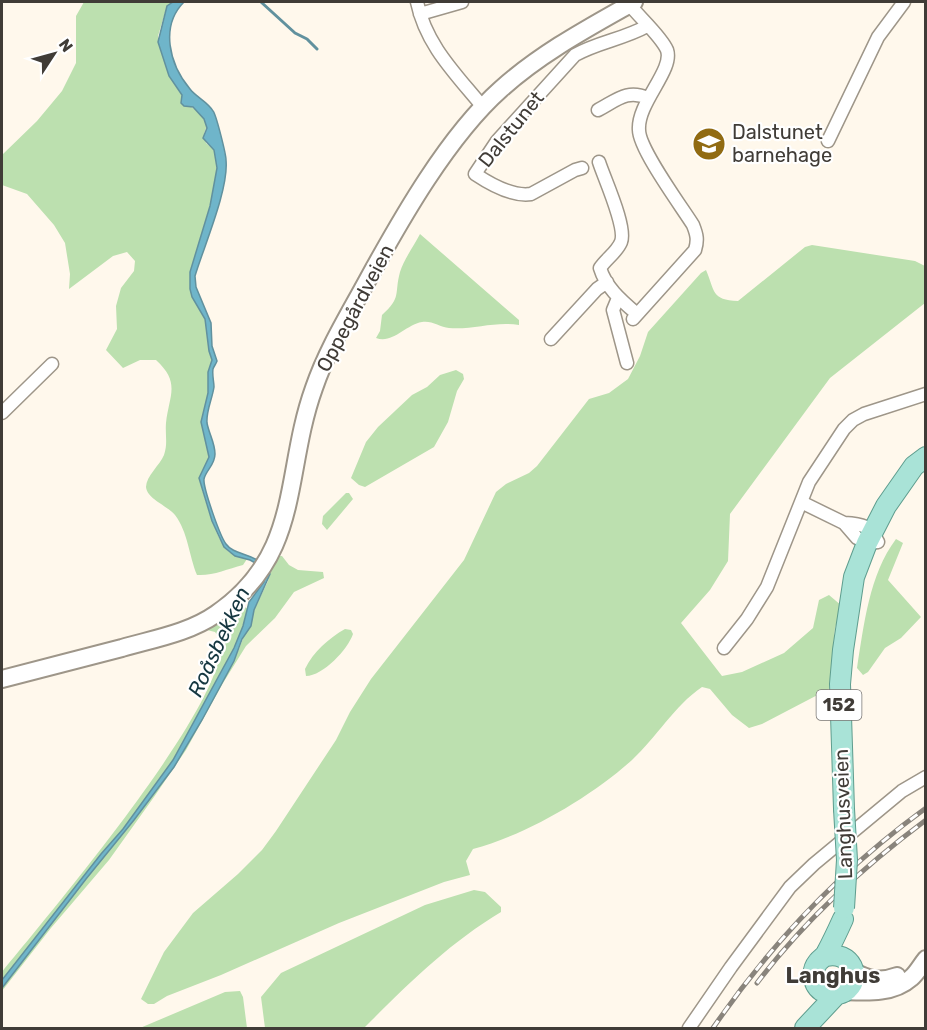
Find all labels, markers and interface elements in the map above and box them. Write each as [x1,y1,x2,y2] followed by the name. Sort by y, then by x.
[24,24,84,84] north arrow
[55,35,77,56] text: N
[473,86,549,172] street label: Dalstunet
[732,120,832,167] place label: Dalstunet barnehage
[691,126,727,162] school or university icon: Dalstunet barnehage
[311,240,399,376] street label: Oppegårdveien
[182,583,255,701] water label: Roåsbekken
[816,690,862,720] road number: 152
[829,748,857,880] street label: Langhusveien
[786,962,880,989] district label: Langhus

